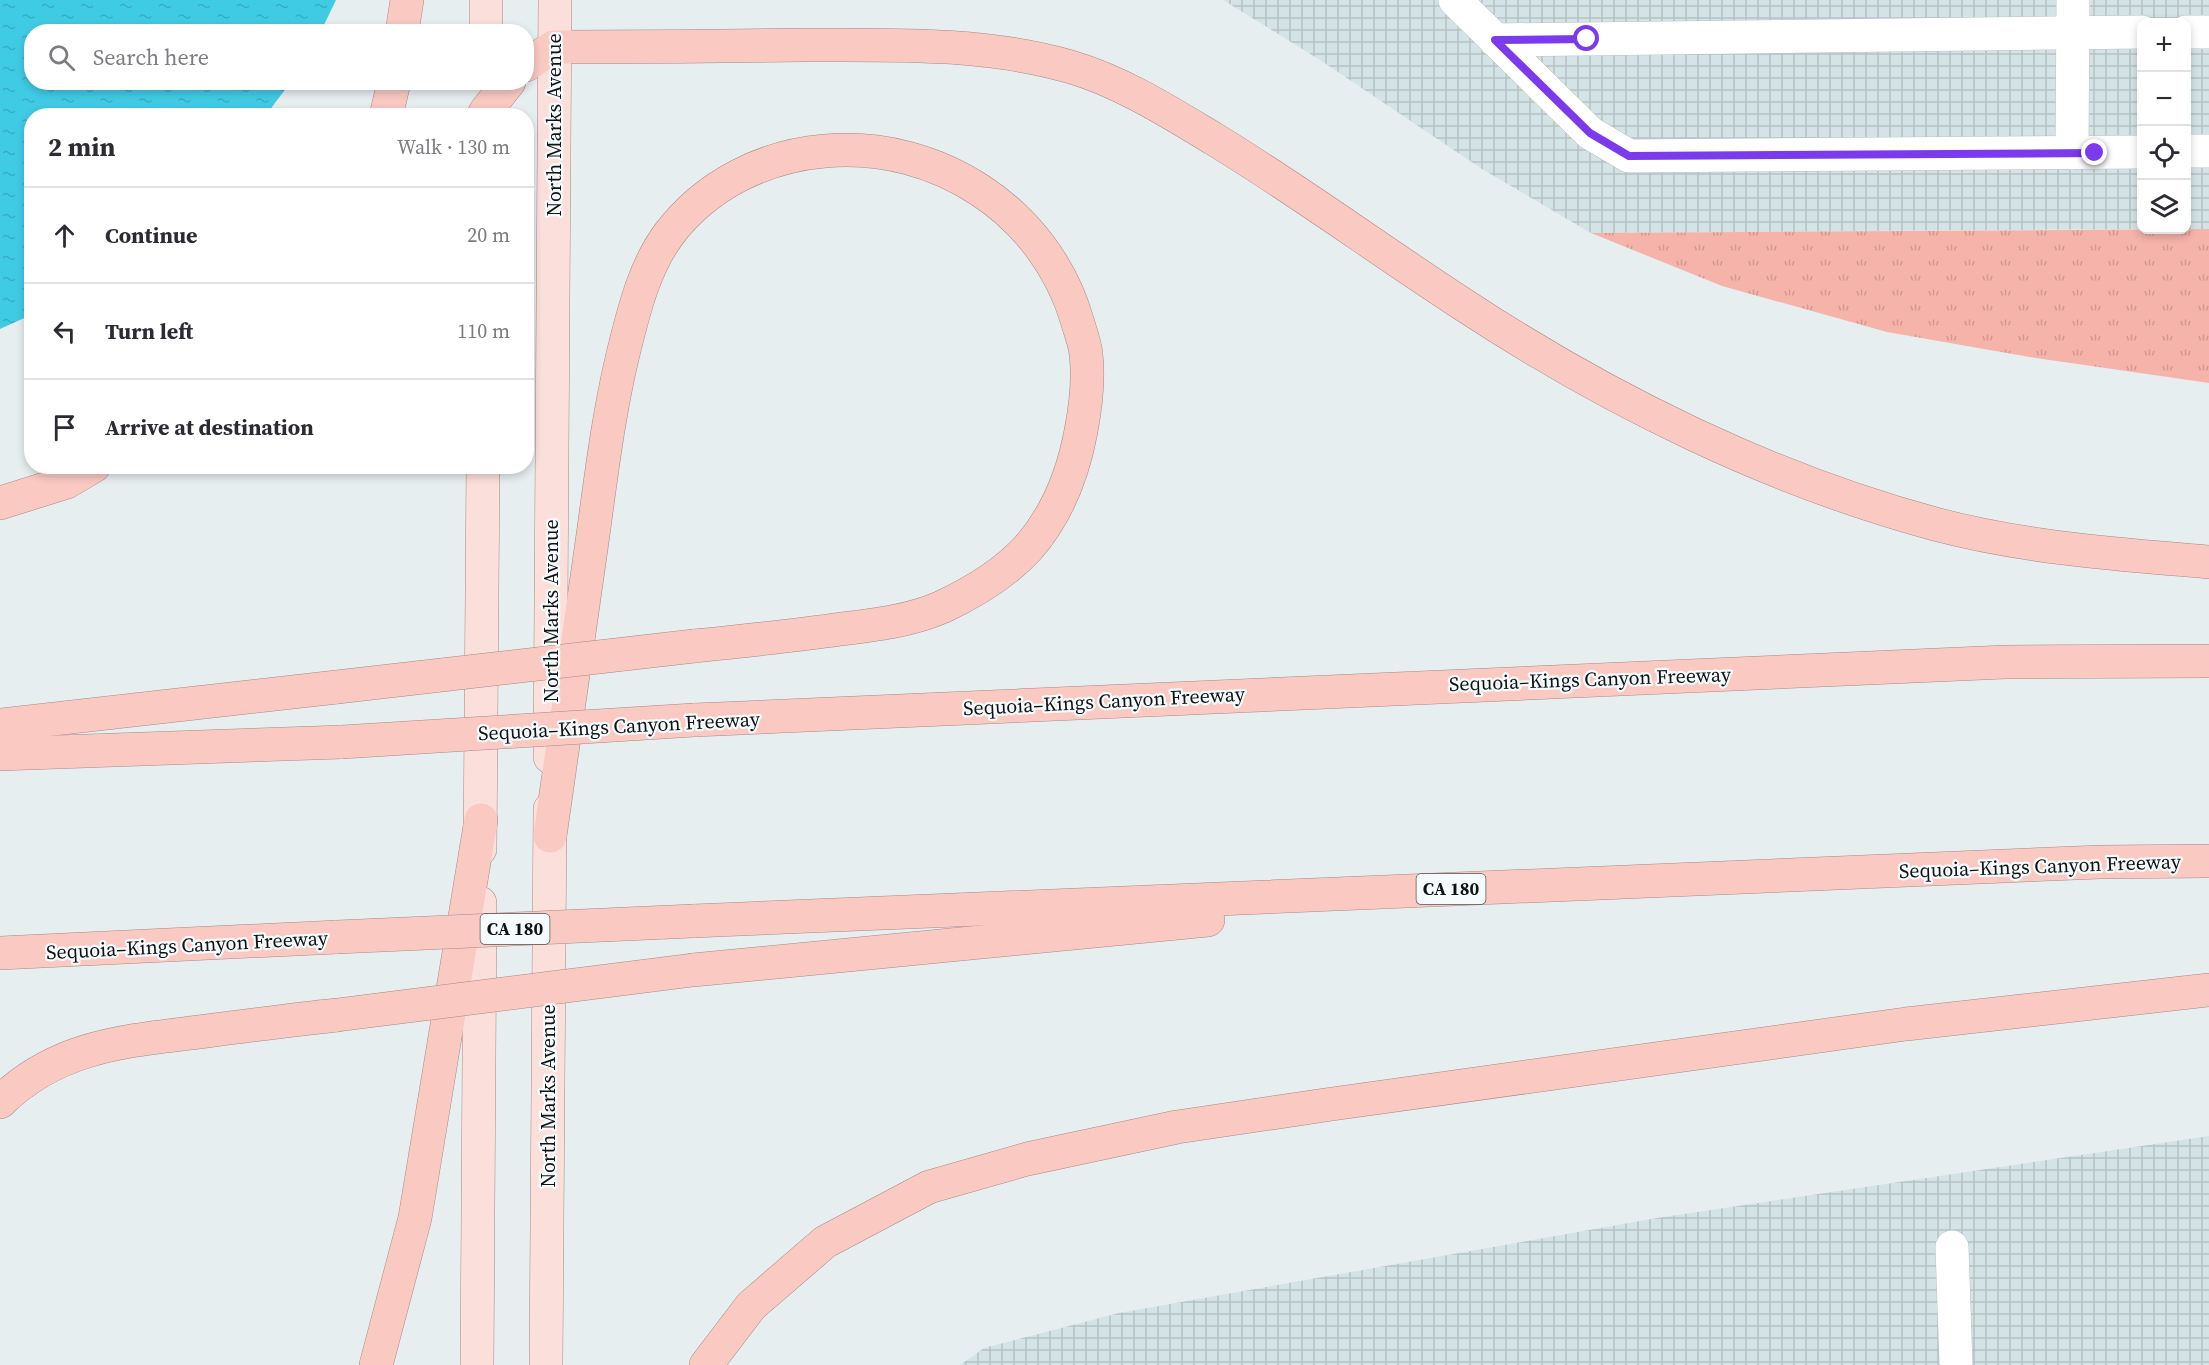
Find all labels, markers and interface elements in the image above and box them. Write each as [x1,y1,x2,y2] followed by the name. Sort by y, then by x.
[2137,18,2191,234] map controls
[2137,18,2191,72] button: +
[24,24,534,90] search box
[1573,25,1599,51] route start
[540,33,568,217] street label: North Marks Avenue
[45,41,78,74] icon: search
[93,42,209,72] text: Search here
[2137,72,2191,126] button: −
[2137,126,2191,180] button: locate
[48,129,115,165] text: 2 min
[397,133,510,161] text: Walk · 130 m
[2081,139,2107,165] route end
[2137,180,2191,234] button: layers
[48,219,81,252] icon: ahead
[105,220,198,250] text: Continue
[467,221,510,249] text: 20 m
[48,315,81,348] icon: left
[105,316,193,346] text: Turn left
[457,317,510,345] text: 110 m
[48,411,81,444] icon: arrive
[105,412,314,442] text: Arrive at destination
[537,519,565,703] street label: North Marks Avenue
[1449,660,1732,698] street label: Sequoia–Kings Canyon Freeway
[962,680,1246,722] street label: Sequoia–Kings Canyon Freeway
[477,705,761,747] street label: Sequoia–Kings Canyon Freeway
[1899,847,2182,885] street label: Sequoia–Kings Canyon Freeway
[1416,874,1486,904] road number: CA 180
[480,914,550,944] road number: CA 180
[45,924,329,966] street label: Sequoia–Kings Canyon Freeway
[534,1004,562,1188] street label: North Marks Avenue

